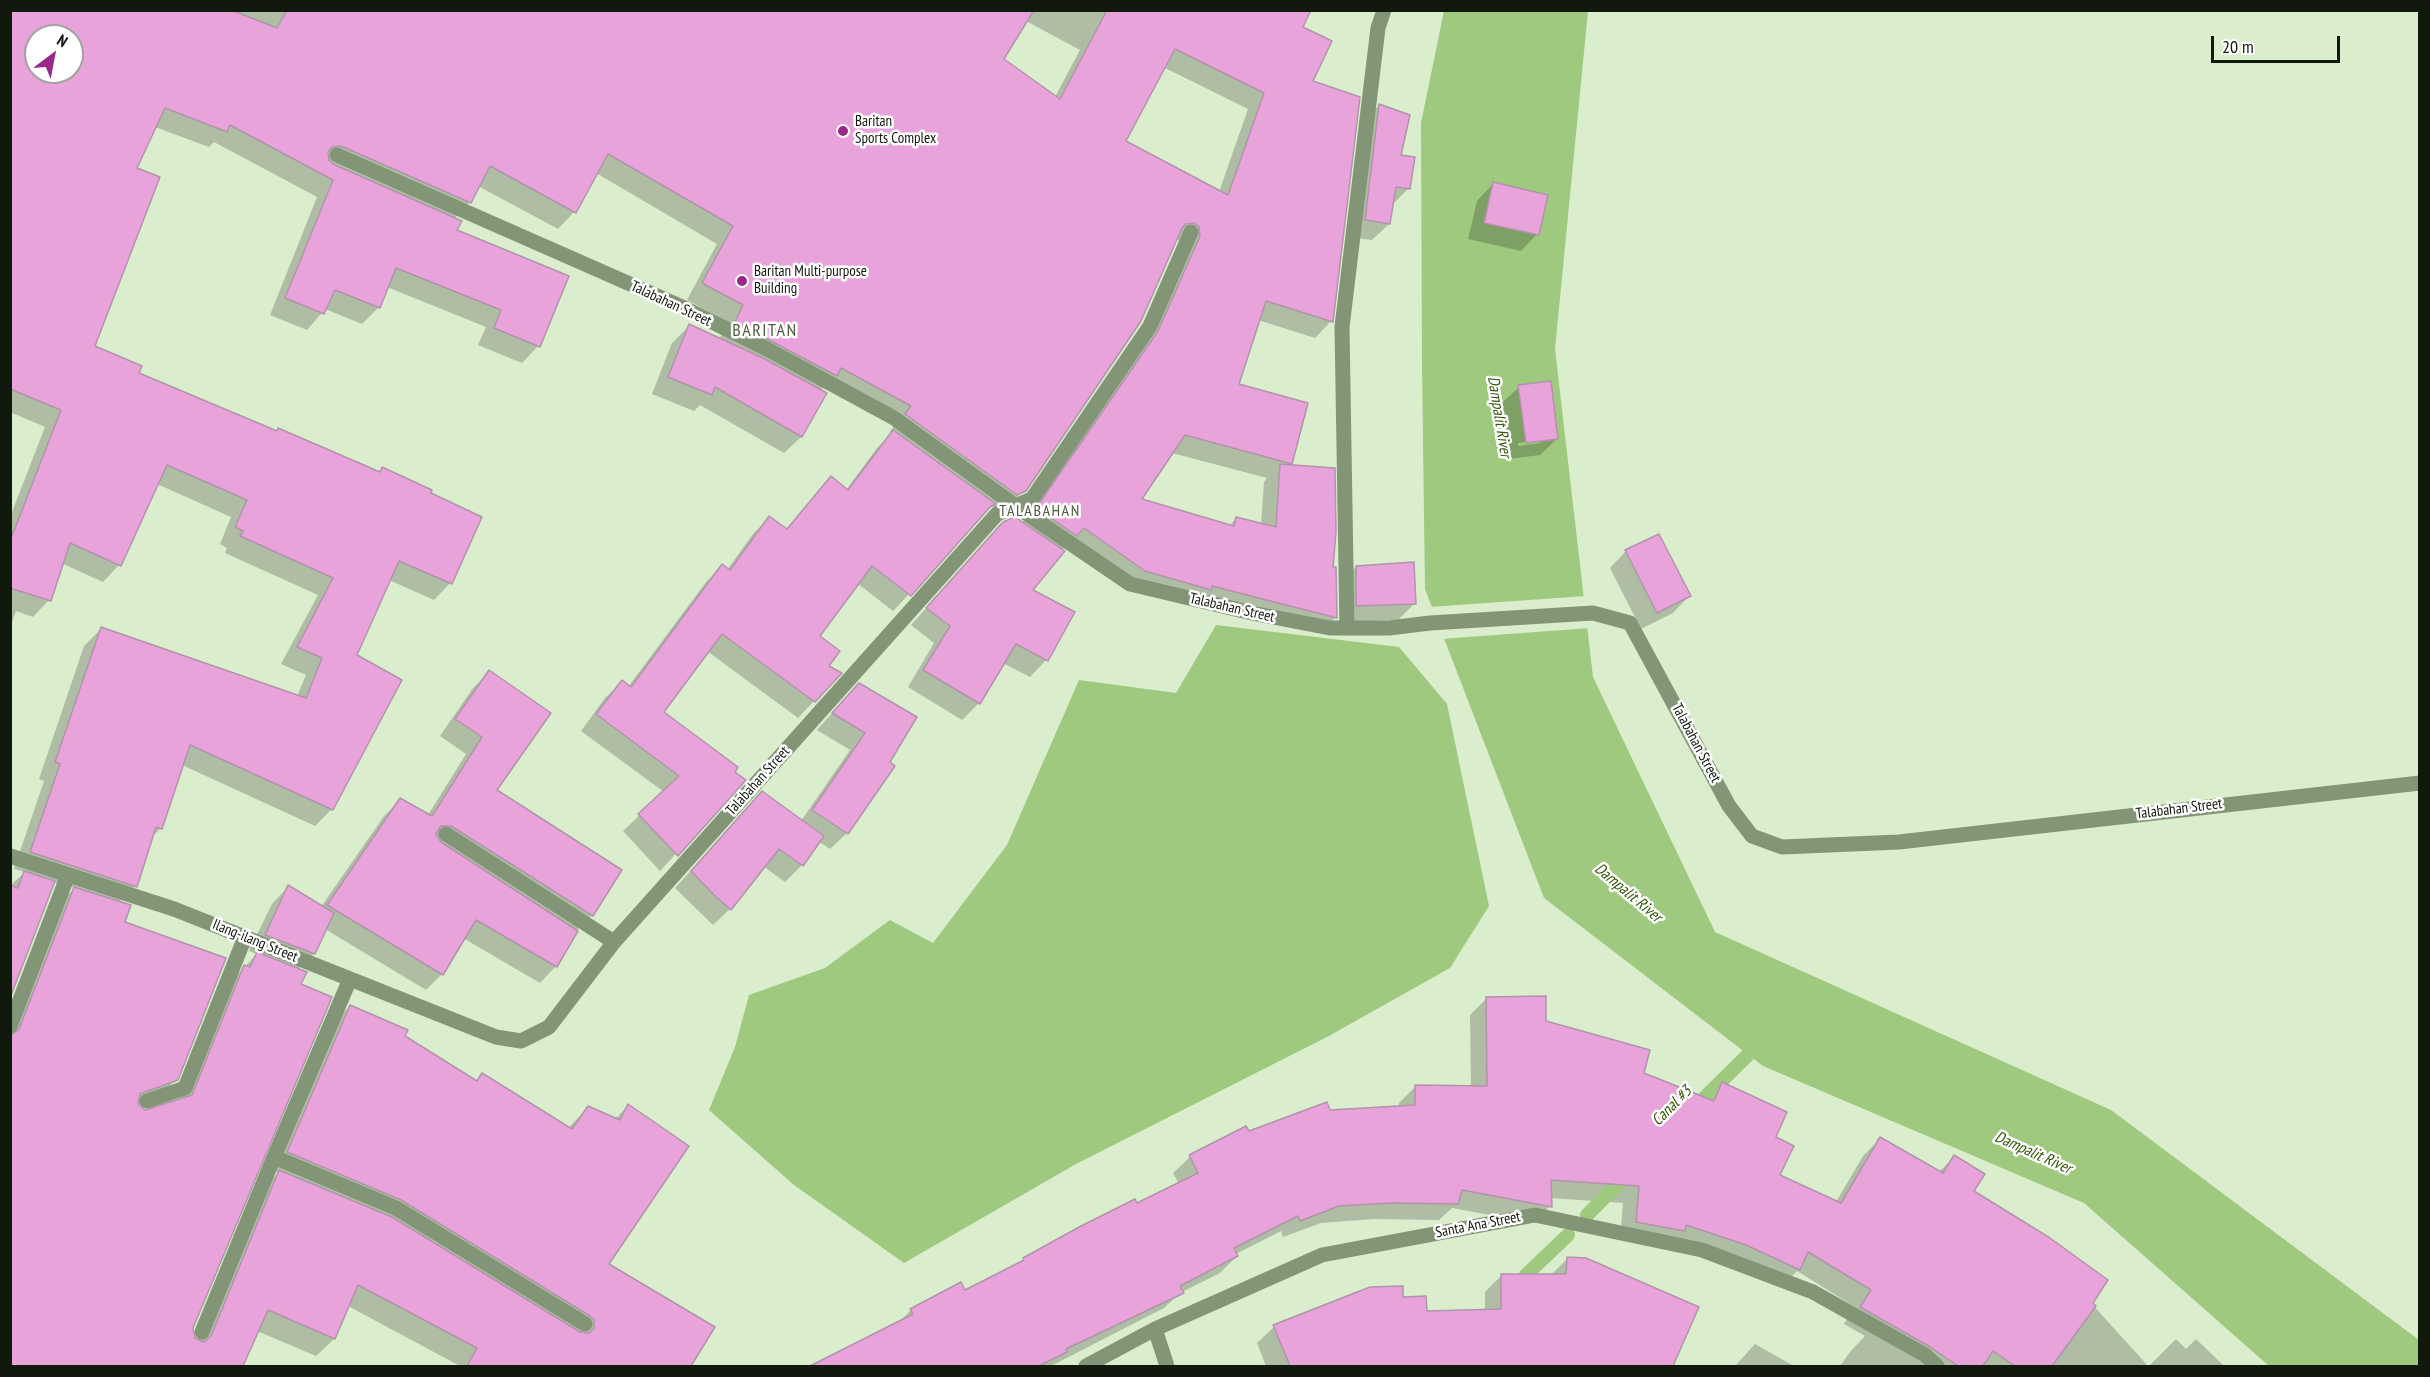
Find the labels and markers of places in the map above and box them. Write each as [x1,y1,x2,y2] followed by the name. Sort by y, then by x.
[855,113,936,148] place label: Baritan Sports Complex
[836,124,850,138] marker: Baritan Sports Complex
[754,263,867,298] place label: Baritan Multi-purpose Building
[735,274,749,288] marker: Baritan Multi-purpose Building

